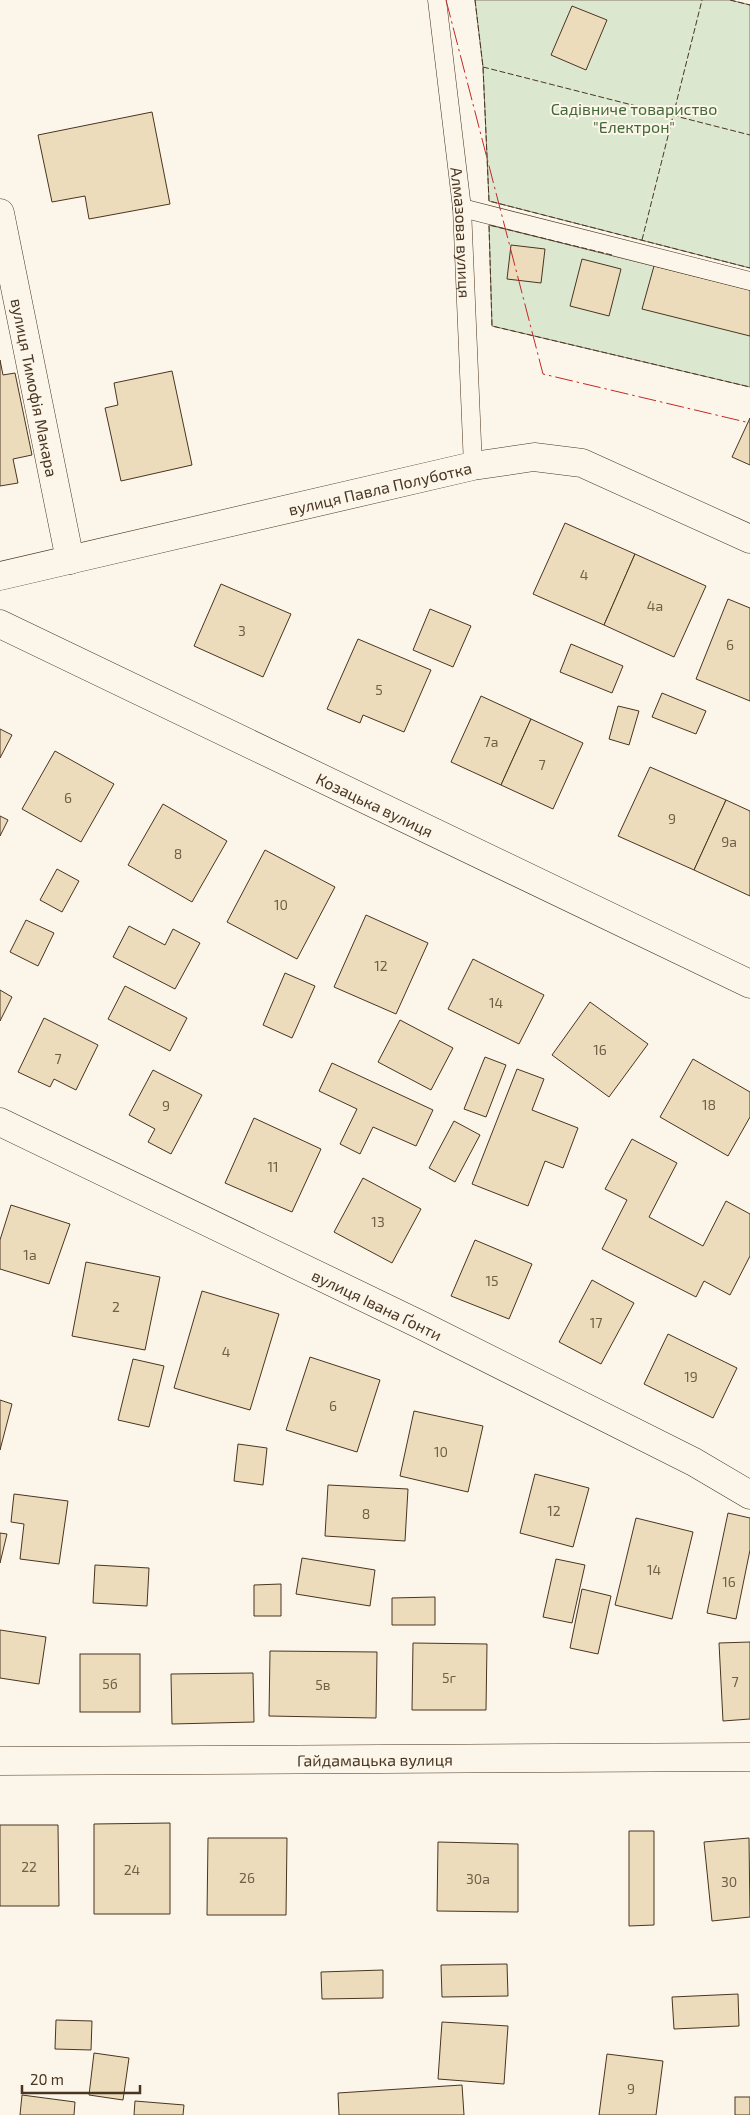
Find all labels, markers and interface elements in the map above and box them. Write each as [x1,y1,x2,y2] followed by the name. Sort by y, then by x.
[551,99,717,136] park label: Садівниче товариство "Електрон"
[448,166,475,299] street label: Алмазова вулиця
[8,297,62,478] street label: вулиця Тимофія Макара
[286,457,473,518] street label: вулиця Павла Полуботка
[580,566,588,583] house number: 4
[647,597,663,614] house number: 4а
[238,622,246,639] house number: 3
[726,636,734,653] house number: 6
[375,681,383,698] house number: 5
[484,733,498,750] house number: 7а
[538,756,546,773] house number: 7
[313,768,437,840] street label: Козацька вулиця
[64,789,72,806] house number: 6
[668,810,676,827] house number: 9
[721,833,737,850] house number: 9а
[174,845,182,862] house number: 8
[274,896,288,913] house number: 10
[374,957,388,974] house number: 12
[489,994,503,1011] house number: 14
[593,1041,607,1058] house number: 16
[54,1050,62,1067] house number: 7
[702,1096,716,1113] house number: 18
[162,1097,170,1114] house number: 9
[267,1158,279,1175] house number: 11
[371,1213,385,1230] house number: 13
[23,1246,37,1263] house number: 1а
[309,1265,446,1344] street label: вулиця Івана Ґонти
[485,1272,499,1289] house number: 15
[112,1298,120,1315] house number: 2
[590,1314,602,1331] house number: 17
[222,1343,230,1360] house number: 4
[684,1368,698,1385] house number: 19
[329,1397,337,1414] house number: 6
[434,1443,448,1460] house number: 10
[547,1502,561,1519] house number: 12
[362,1505,370,1522] house number: 8
[647,1561,661,1578] house number: 14
[722,1573,736,1590] house number: 16
[442,1669,457,1686] house number: 5г
[731,1673,739,1690] house number: 7
[102,1675,118,1692] house number: 5б
[315,1676,331,1693] house number: 5в
[297,1749,453,1769] street label: Гайдамацька вулиця
[21,1858,37,1875] house number: 22
[124,1861,140,1878] house number: 24
[239,1869,255,1886] house number: 26
[466,1870,490,1887] house number: 30а
[721,1873,737,1890] house number: 30
[22,2062,140,2094] scale bar
[30,2070,64,2088] text: 20 m
[627,2080,635,2097] house number: 9

